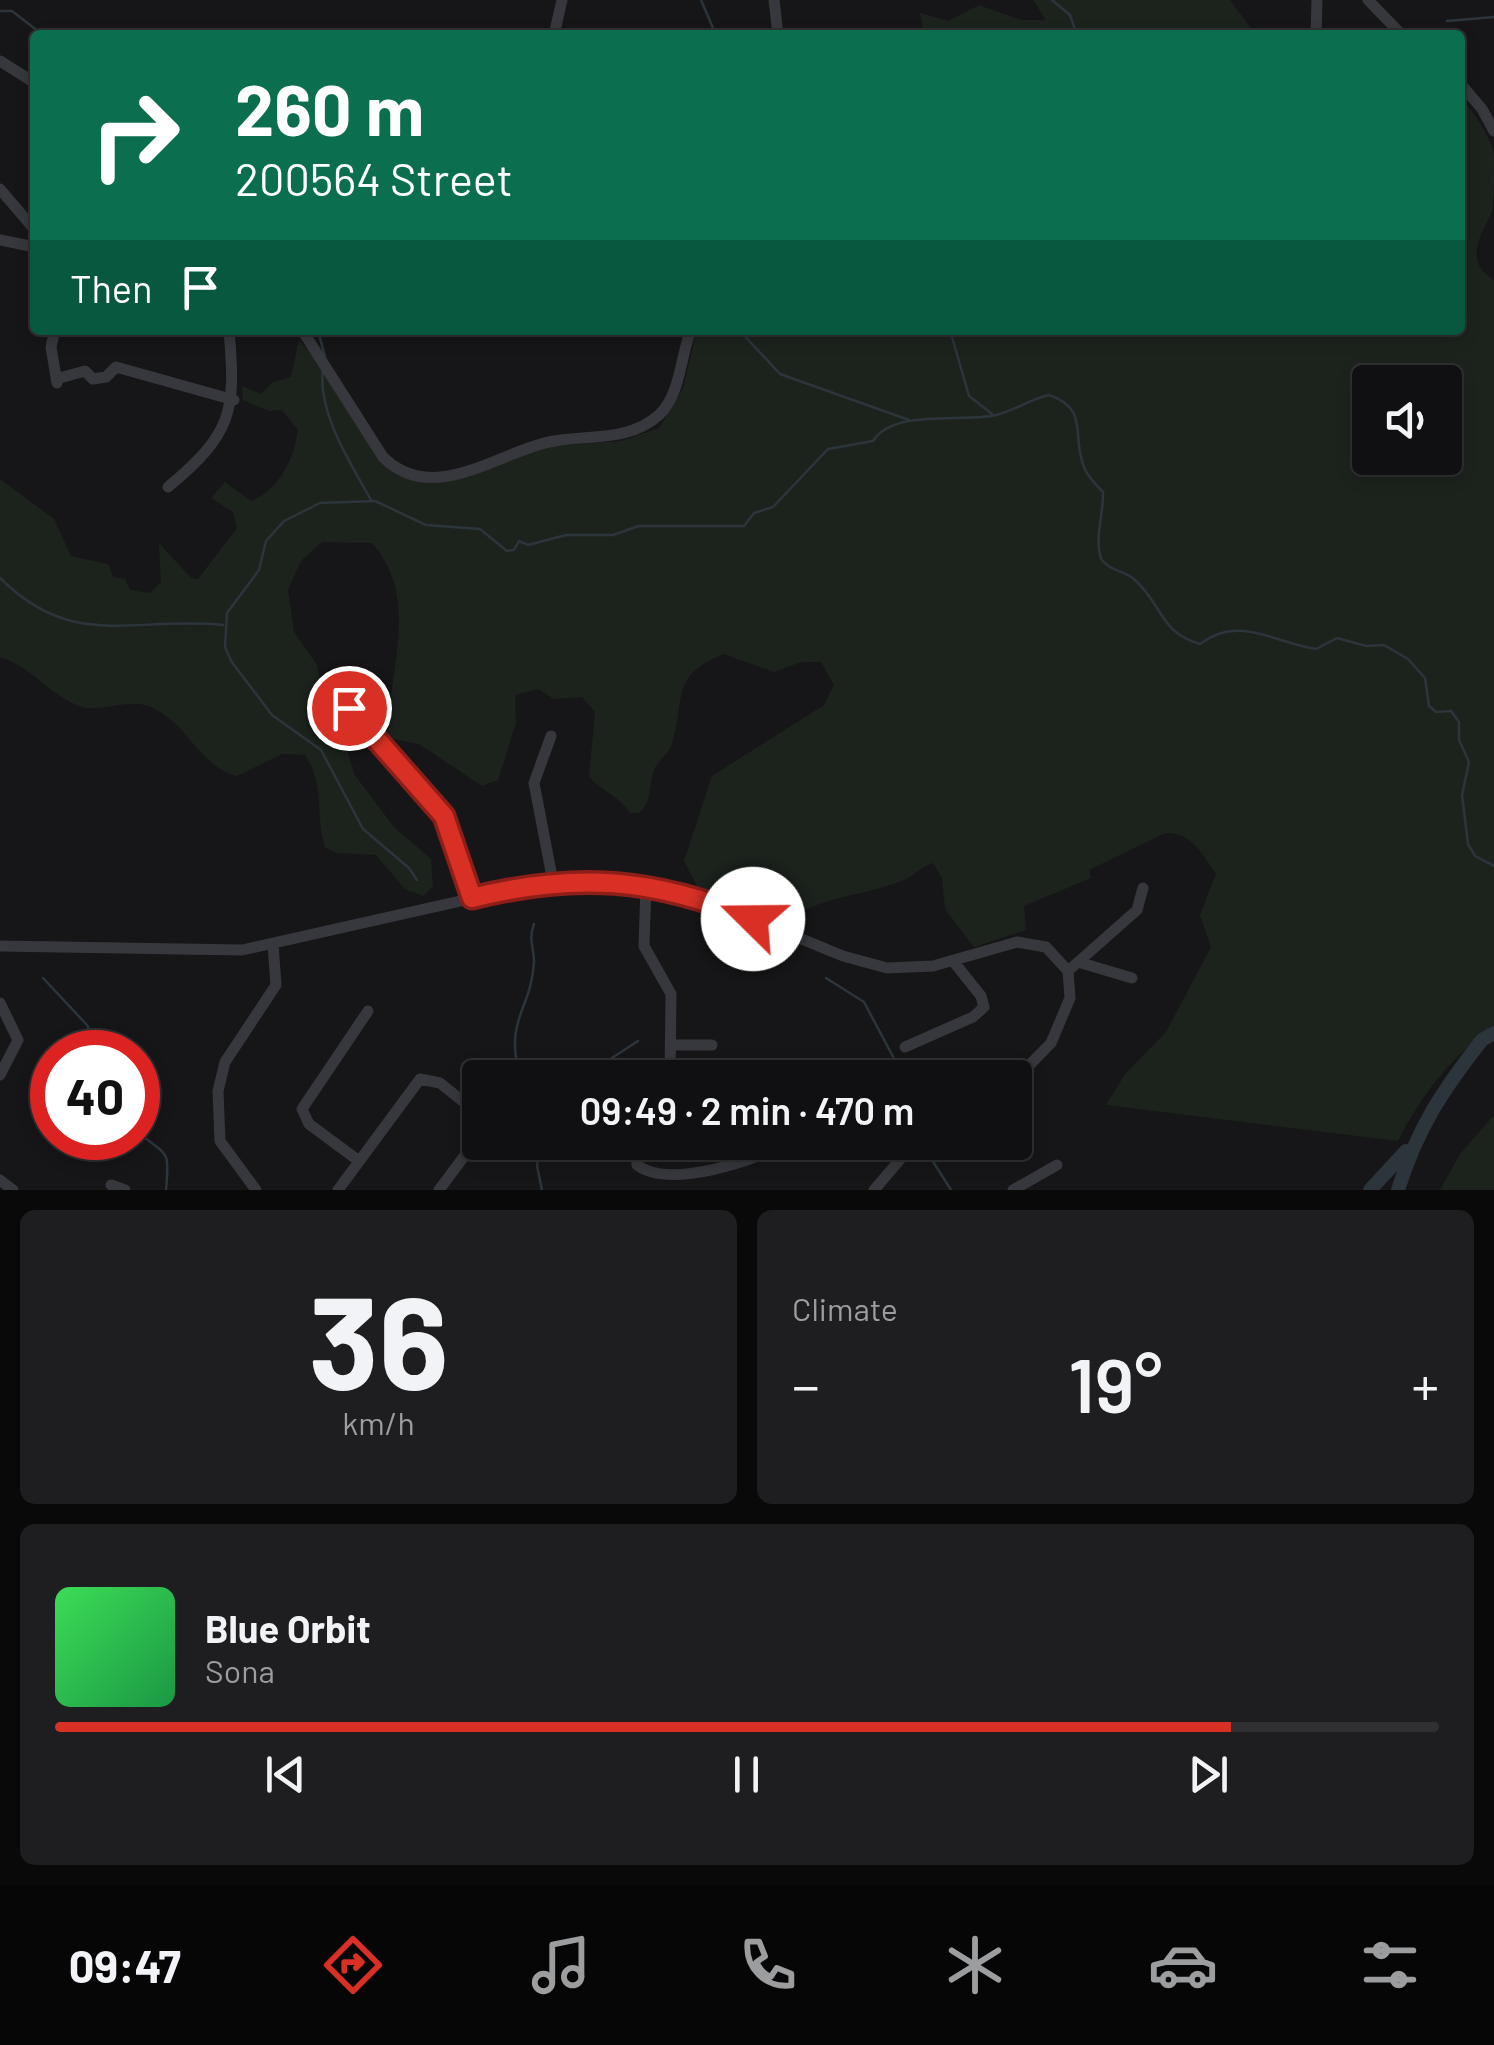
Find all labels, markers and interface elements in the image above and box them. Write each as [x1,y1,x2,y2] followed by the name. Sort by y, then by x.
[235,66,424,150] text: 260 m
[70,70,200,200] icon: right
[235,151,513,205] text: 200564 Street
[173,260,228,315] icon: arrive
[70,265,153,311] text: Then
[1352,365,1462,475] map controls
[1352,365,1462,475] button: sound
[307,666,392,751] pin
[322,681,377,736] icon: arrive
[701,867,805,971] position arrow
[30,1030,160,1160] speed limit sign: 40
[580,1087,914,1133] text: 09:49 · 2 min · 470 m
[308,1260,449,1416] text: 36
[792,1289,898,1327] text: Climate
[1068,1338,1163,1428] text: 19°
[792,1351,820,1417] text: −
[1411,1351,1439,1417] text: +
[342,1403,415,1441] text: km/h
[205,1605,371,1651] text: Blue Orbit
[205,1651,275,1689] text: Sona
[258,1747,313,1802] icon: previous
[719,1747,774,1802] icon: pause
[1181,1747,1236,1802] icon: next
[318,1930,388,2000] icon: directions
[526,1930,596,2000] icon: music
[733,1930,803,2000] icon: phone
[940,1930,1010,2000] icon: climate
[1148,1930,1218,2000] icon: car
[1355,1930,1425,2000] icon: filters
[69,1938,181,1992] text: 09:47

